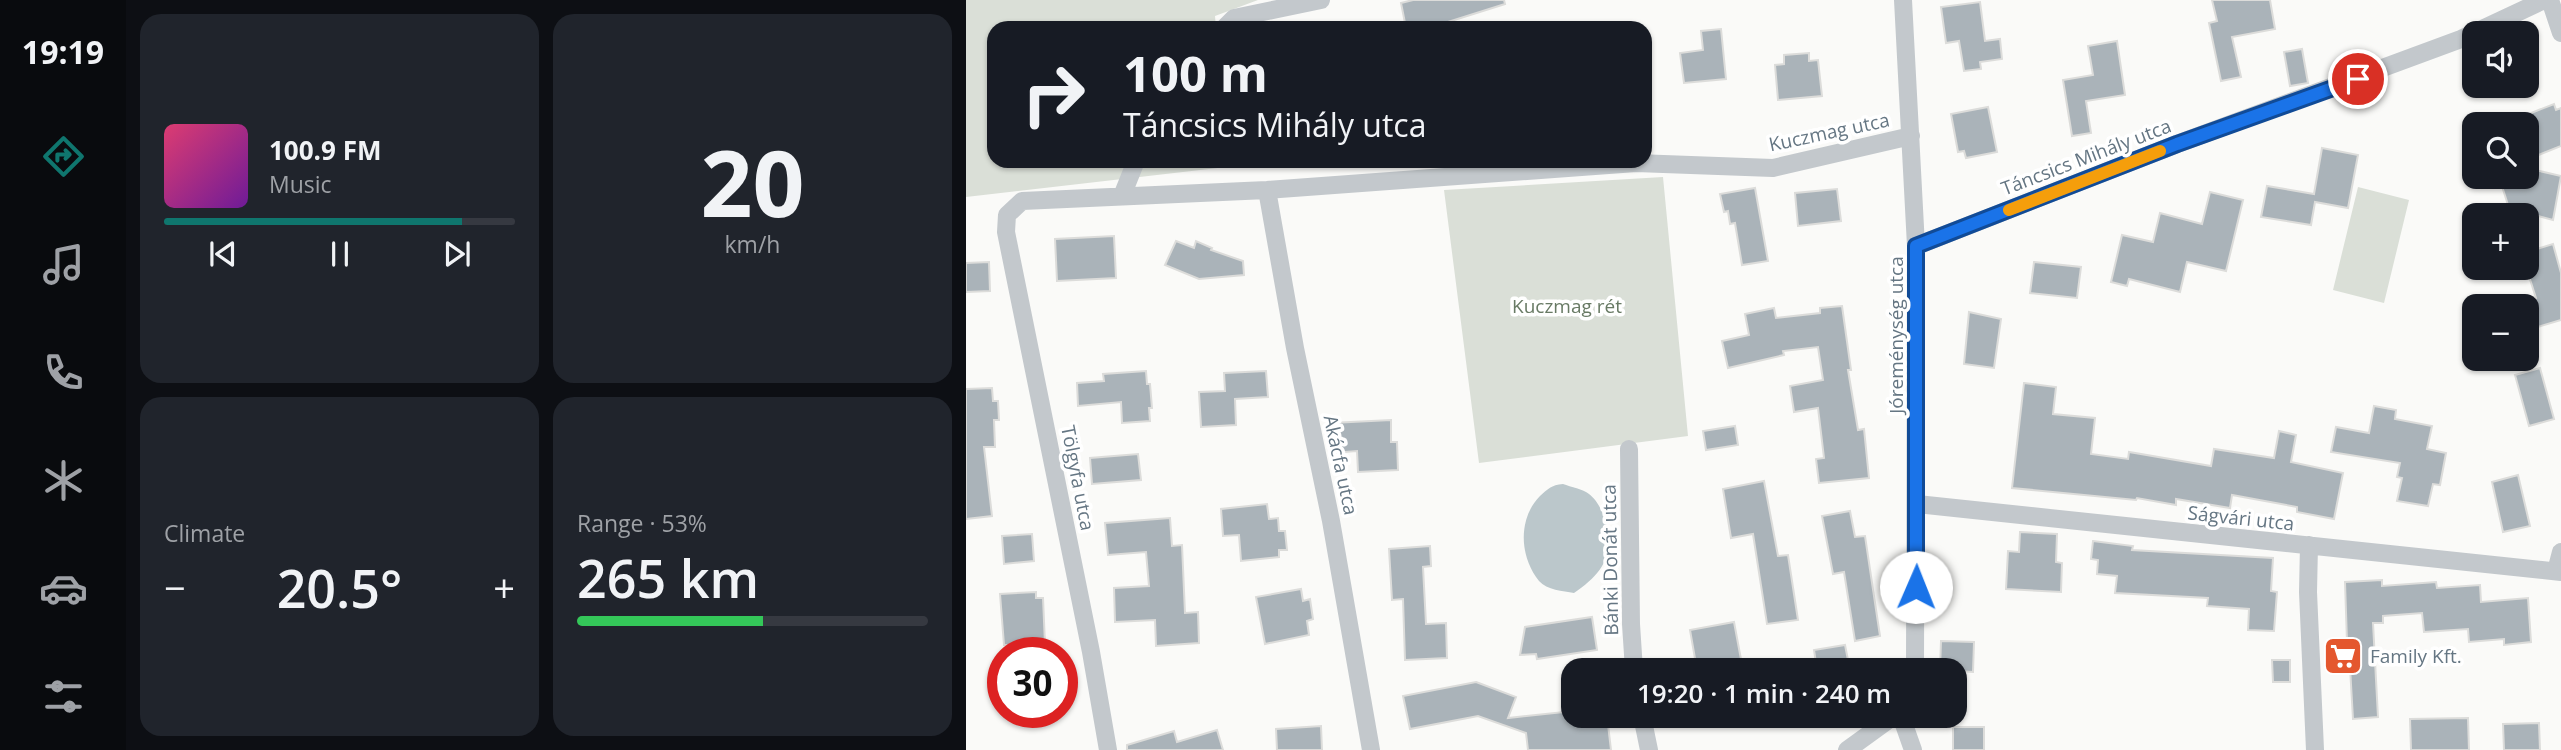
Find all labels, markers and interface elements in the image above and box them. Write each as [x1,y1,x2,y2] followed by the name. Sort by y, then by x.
[2462,21,2539,371] map controls
[2462,21,2539,98] button: sound
[22,30,104,73] text: 19:19
[1123,40,1268,106] text: 100 m
[1008,49,1099,140] icon: right
[2328,49,2388,109] pin
[2339,60,2377,98] icon: arrive
[1123,103,1426,146] text: Táncsics Mihály utca
[1766,107,1892,157] street label: Kuczmag utca
[2462,112,2539,189] button: search
[1997,113,2175,201] street label: Táncsics Mihály utca
[700,120,805,244] text: 20
[39,132,88,181] icon: directions
[269,132,381,168] text: 100.9 FM
[269,168,332,200] text: Music
[2462,203,2539,280] button: +
[725,228,780,260] text: km/h
[204,235,242,273] icon: previous
[321,235,359,273] icon: pause
[438,235,476,273] icon: next
[39,240,88,289] icon: music
[1883,256,1909,416] street label: Jóreménység utca
[1512,293,1622,319] park label: Kuczmag rét
[2462,294,2539,371] button: −
[39,348,88,397] icon: phone
[1318,413,1364,517] street label: Akácfa utca
[1055,423,1101,533] street label: Tölgyfa utca
[39,456,88,505] icon: climate
[1596,484,1624,636] street label: Bánki Donát utca
[2186,499,2296,537] street label: Ságvári utca
[577,507,707,539] text: Range · 53%
[164,517,245,549] text: Climate
[577,542,759,613] text: 265 km
[1879,550,1953,624] position arrow
[277,552,402,623] text: 20.5°
[164,561,186,613] text: −
[493,561,515,613] text: +
[39,564,88,613] icon: car
[2322,635,2364,677] supermarket icon: Family Kft.
[987,637,1078,728] speed limit sign: 30
[2370,643,2462,669] place label: Family Kft.
[39,672,88,721] icon: filters
[1637,675,1891,711] text: 19:20 · 1 min · 240 m

